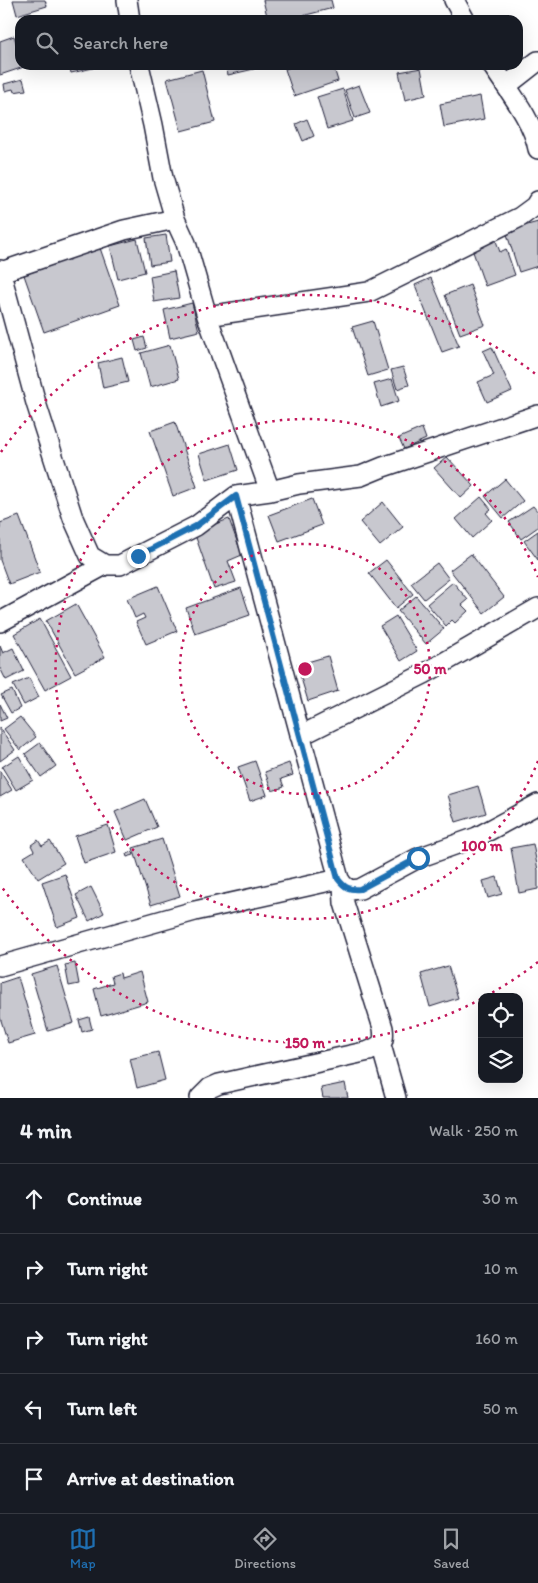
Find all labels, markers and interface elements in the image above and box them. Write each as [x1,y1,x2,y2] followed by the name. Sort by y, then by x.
[15,15,523,70] search box
[33,29,61,57] icon: search
[73,31,168,54] text: Search here
[127,545,150,568] route end
[296,660,314,678] centre of rings
[413,660,447,678] text: 50 m
[461,837,503,855] text: 100 m
[407,847,430,870] route start
[478,993,523,1083] map controls
[478,993,523,1038] button: locate
[285,1034,325,1052] text: 150 m
[478,1038,523,1083] button: layers
[20,1118,72,1143] text: 4 min
[429,1121,518,1140] text: Walk · 250 m
[20,1185,48,1213] icon: ahead
[67,1187,142,1210] text: Continue
[482,1189,518,1208] text: 30 m
[20,1255,48,1283] icon: right
[67,1257,148,1280] text: Turn right
[484,1259,518,1278] text: 10 m
[20,1325,48,1353] icon: right
[67,1327,148,1350] text: Turn right
[475,1329,518,1348] text: 160 m
[20,1395,48,1423] icon: left
[67,1397,137,1420] text: Turn left
[483,1399,518,1418] text: 50 m
[20,1465,48,1493] icon: arrive
[67,1467,234,1490] text: Arrive at destination
[69,1525,97,1572] tab: Map
[234,1525,296,1572] tab: Directions
[433,1525,469,1572] tab: Saved

